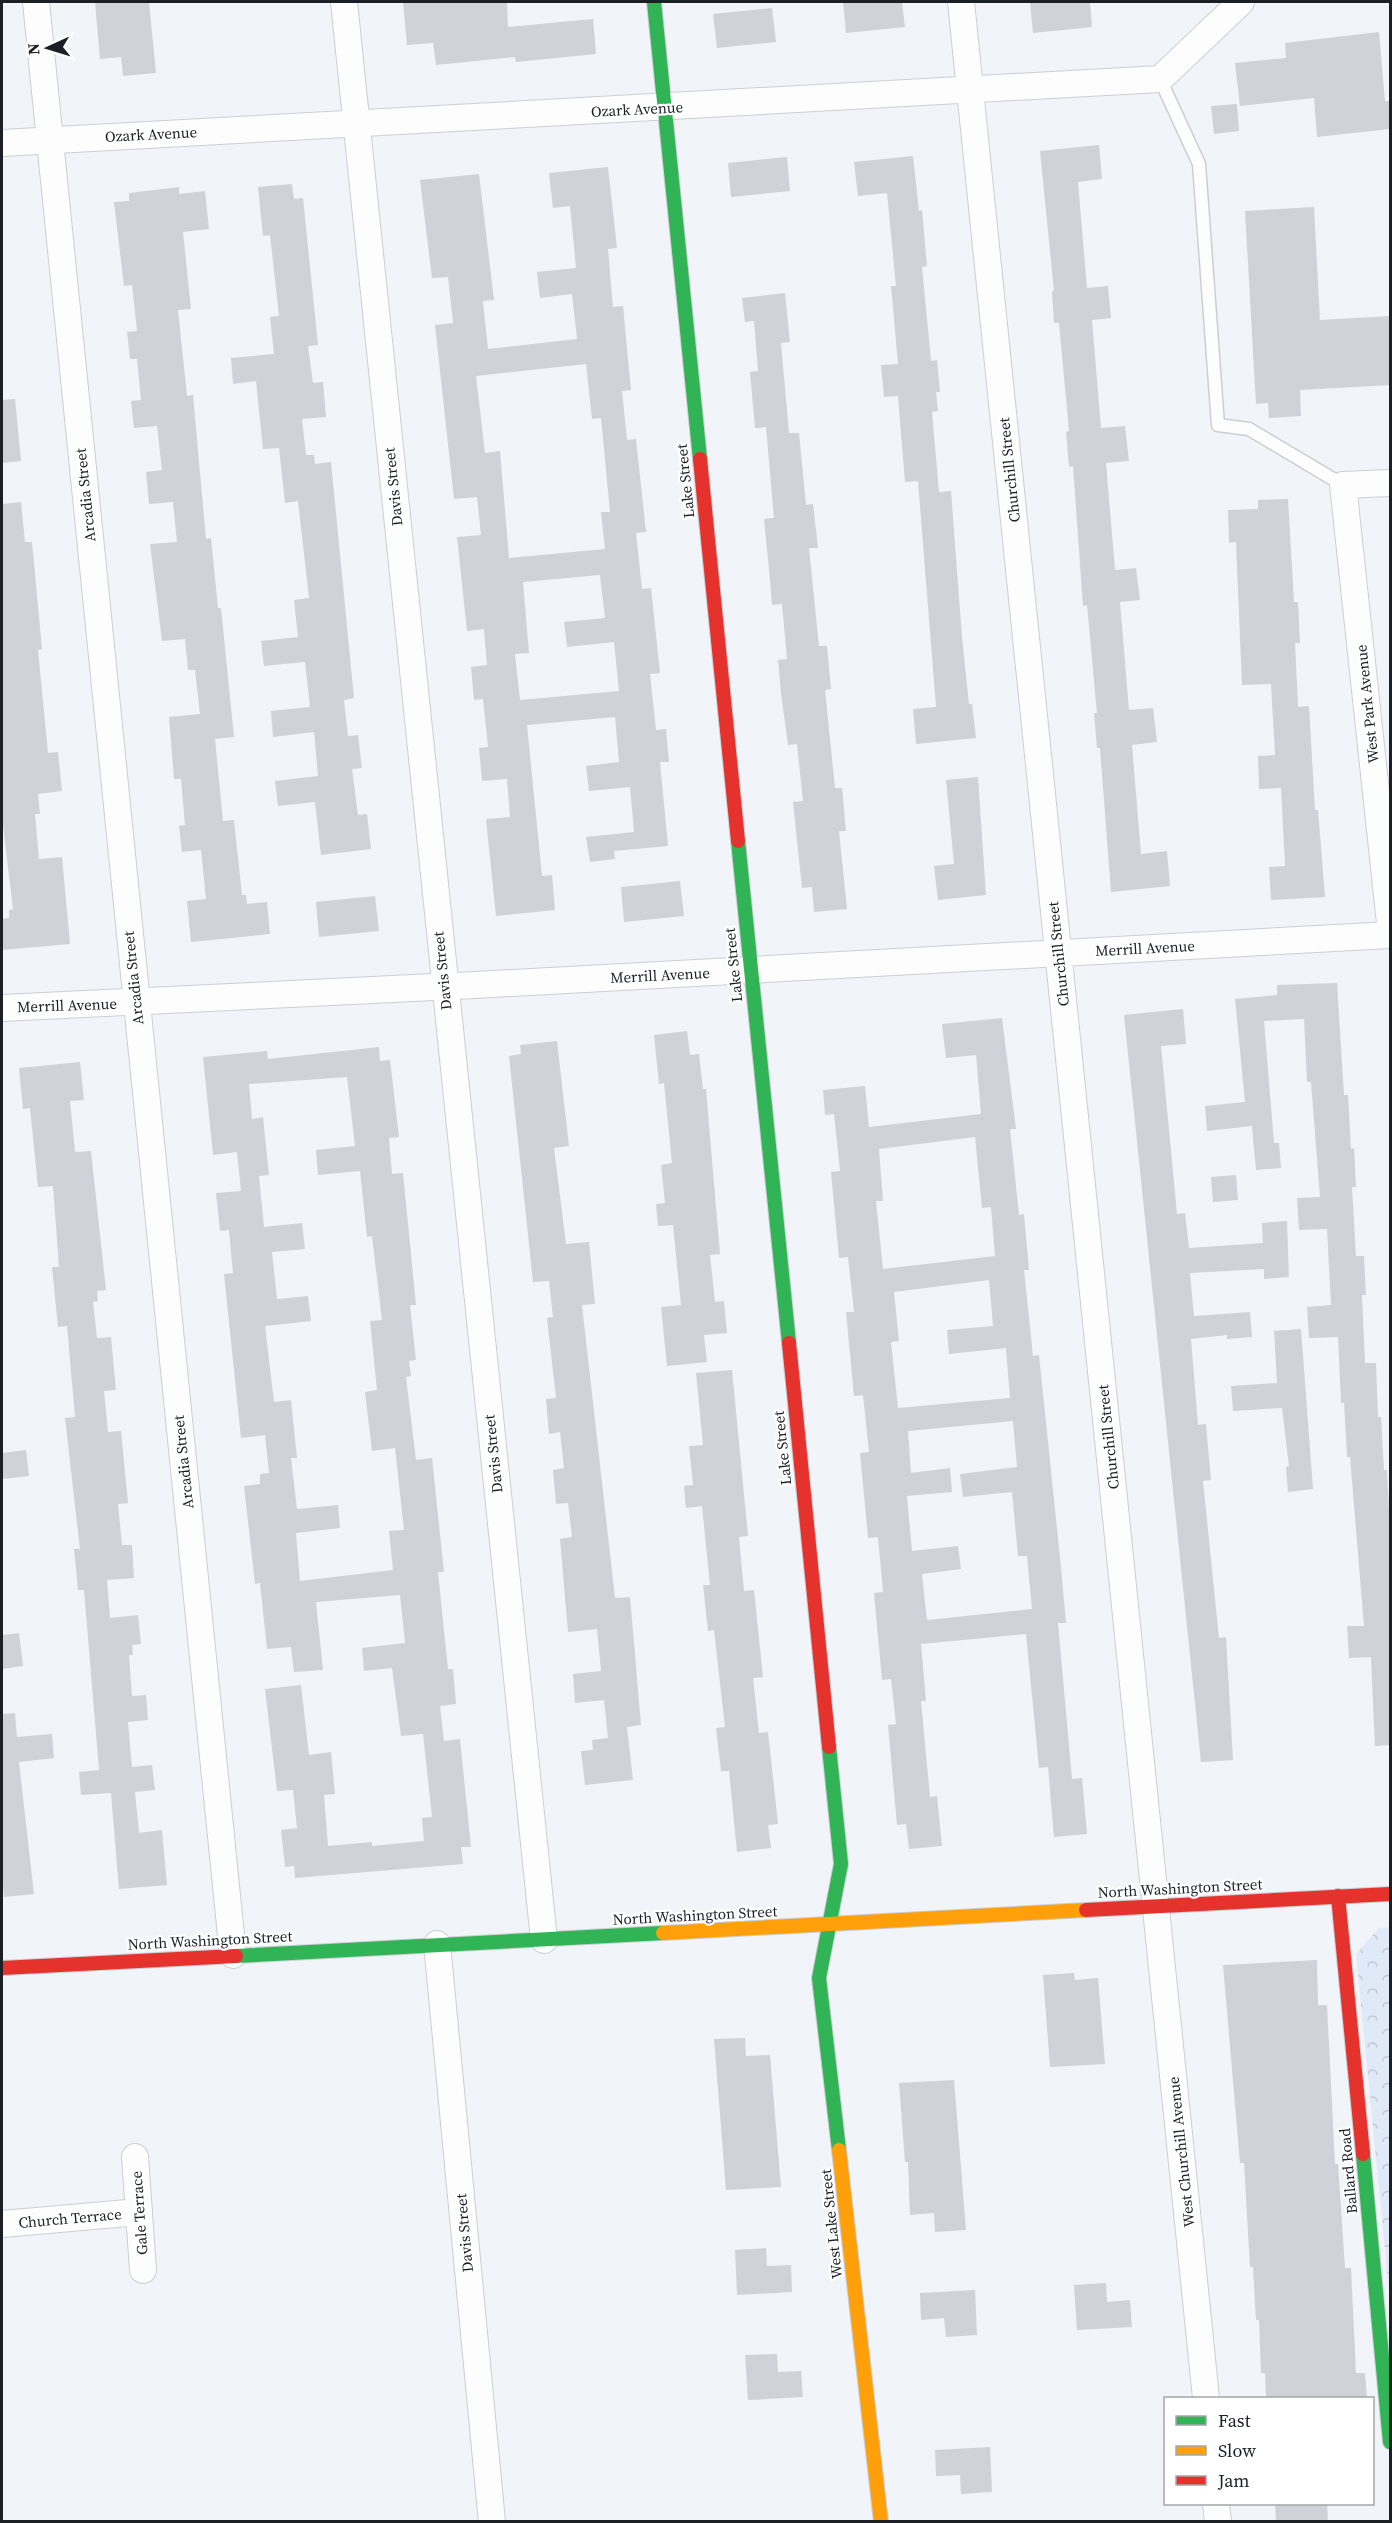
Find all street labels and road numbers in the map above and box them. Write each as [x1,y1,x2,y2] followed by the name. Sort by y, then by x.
[590,96,684,122] street label: Ozark Avenue
[104,121,198,147] street label: Ozark Avenue
[993,416,1025,523] street label: Churchill Street
[671,443,699,519] street label: Lake Street
[70,447,100,543] street label: Arcadia Street
[378,447,408,527] street label: Davis Street
[1350,643,1384,764] street label: West Park Avenue
[1042,900,1074,1007] street label: Churchill Street
[719,927,747,1003] street label: Lake Street
[118,930,148,1026] street label: Arcadia Street
[427,931,457,1011] street label: Davis Street
[1095,935,1196,961] street label: Merrill Avenue
[610,962,711,988] street label: Merrill Avenue
[17,993,118,1017] street label: Merrill Avenue
[1092,1383,1124,1490] street label: Churchill Street
[768,1410,796,1486] street label: Lake Street
[168,1414,198,1510] street label: Arcadia Street
[478,1414,508,1494] street label: Davis Street
[1097,1873,1263,1903] street label: North Washington Street
[612,1900,778,1930] street label: North Washington Street
[127,1925,293,1955] street label: North Washington Street
[1163,2075,1199,2228] street label: West Churchill Avenue
[1334,2127,1362,2215] street label: Ballard Road
[815,2168,847,2280] street label: West Lake Street
[126,2170,152,2256] street label: Gale Terrace
[450,2193,478,2273] street label: Davis Street
[18,2203,123,2233] street label: Church Terrace

